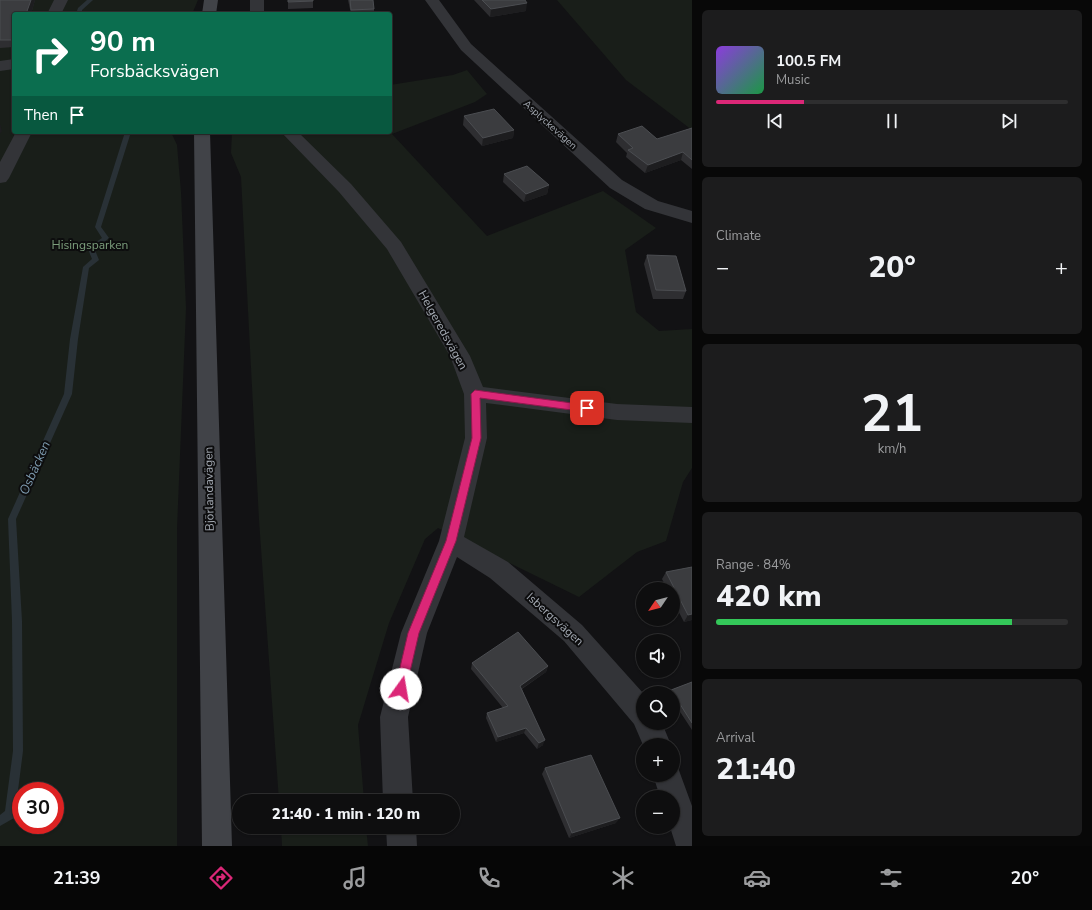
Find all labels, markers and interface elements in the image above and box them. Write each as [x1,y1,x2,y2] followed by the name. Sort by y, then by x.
[90,23,156,61] text: 90 m
[24,28,76,80] icon: right
[776,51,841,71] text: 100.5 FM
[90,59,219,83] text: Forsbäcksvägen
[776,71,810,89] text: Music
[520,97,580,153] street label: Asplyckevägen
[66,104,88,126] icon: arrive
[24,105,58,125] text: Then
[764,110,786,132] icon: previous
[881,110,903,132] icon: pause
[998,110,1020,132] icon: next
[716,227,761,245] text: Climate
[52,237,128,253] park label: Hisingsparken
[868,247,916,288] text: 20°
[716,253,729,283] text: −
[1055,253,1068,283] text: +
[415,287,471,373] street label: Helgeredsvägen
[861,378,923,449] text: 21
[570,391,604,425] pin
[576,397,598,419] icon: arrive
[15,438,55,498] water label: Osbäcken
[878,440,906,458] text: km/h
[200,447,218,531] street label: Björlandavägen
[716,556,791,574] text: Range · 84%
[716,576,822,617] text: 420 km
[636,582,680,626] north arrow
[636,582,680,834] map controls
[523,589,587,649] street label: Isbergsvägen
[636,634,680,678] button: sound
[380,668,422,710] position arrow
[636,686,680,730] button: search
[716,729,755,747] text: Arrival
[636,738,680,782] button: +
[716,749,796,790] text: 21:40
[12,782,64,834] speed limit sign: 30
[636,790,680,834] button: −
[272,804,420,824] text: 21:40 · 1 min · 120 m
[207,864,235,892] icon: directions
[341,864,369,892] icon: music
[475,864,503,892] icon: phone
[609,864,637,892] icon: climate
[743,864,771,892] icon: car
[877,864,905,892] icon: filters
[53,866,101,890] text: 21:39
[1011,866,1039,890] text: 20°

